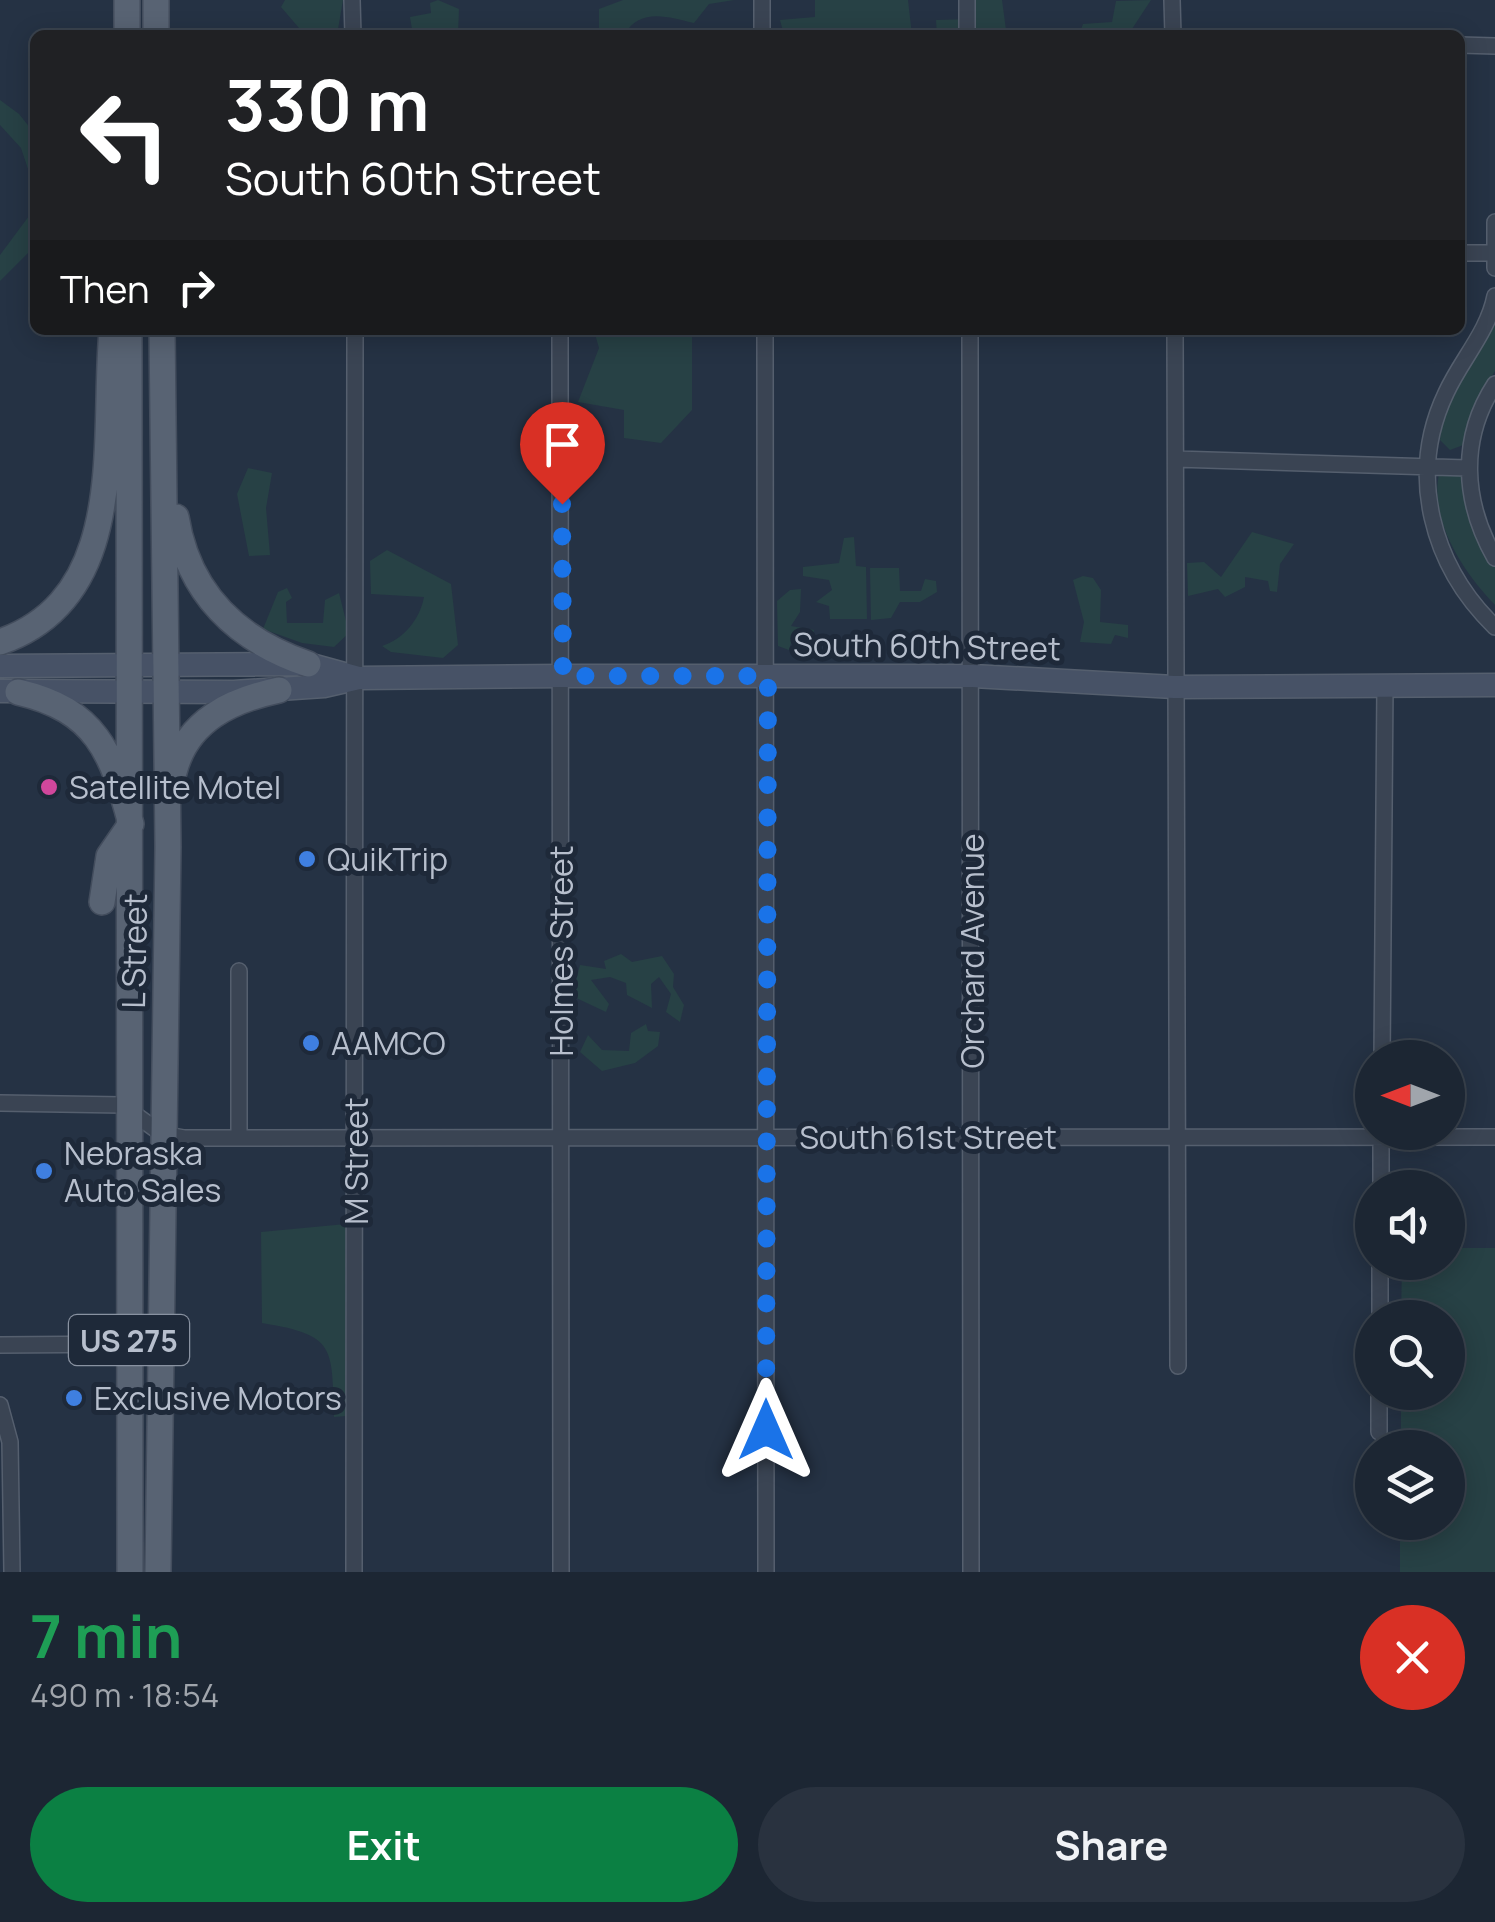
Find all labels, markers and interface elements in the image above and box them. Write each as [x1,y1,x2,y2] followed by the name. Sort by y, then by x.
[225,56,429,152] text: 330 m
[60,70,190,200] icon: left
[225,147,601,209] text: South 60th Street
[169,260,224,315] icon: right
[60,262,149,314] text: Then
[520,402,605,505] pin
[535,417,590,472] icon: arrive
[793,622,1061,670] street label: South 60th Street
[69,765,281,809] place label: Satellite Motel
[38,776,60,798] marker: Satellite Motel
[950,834,994,1069] street label: Orchard Avenue
[327,837,448,881] place label: QuikTrip
[539,845,583,1057] street label: Holmes Street
[296,848,318,870] marker: QuikTrip
[111,893,157,1009] street label: L Street
[331,1021,446,1065] place label: AAMCO
[300,1032,322,1054] marker: AAMCO
[1355,1040,1465,1150] north arrow
[1355,1040,1465,1540] map controls
[334,1097,378,1225] street label: M Street
[799,1115,1057,1159] street label: South 61st Street
[64,1131,221,1212] place label: Nebraska Auto Sales
[33,1160,55,1182] marker: Nebraska Auto Sales
[1355,1170,1465,1280] button: sound
[1355,1300,1465,1410] button: search
[69,1315,189,1365] road number: US 275
[94,1376,342,1420] place label: Exclusive Motors
[714,1378,818,1482] position arrow
[63,1387,85,1409] marker: Exclusive Motors
[1355,1430,1465,1540] button: layers
[30,1594,182,1676] text: 7 min
[1360,1605,1465,1710] button: close
[30,1673,219,1717] text: 490 m · 18:54
[30,1787,738,1902] button: Exit
[758,1787,1465,1902] button: Share

